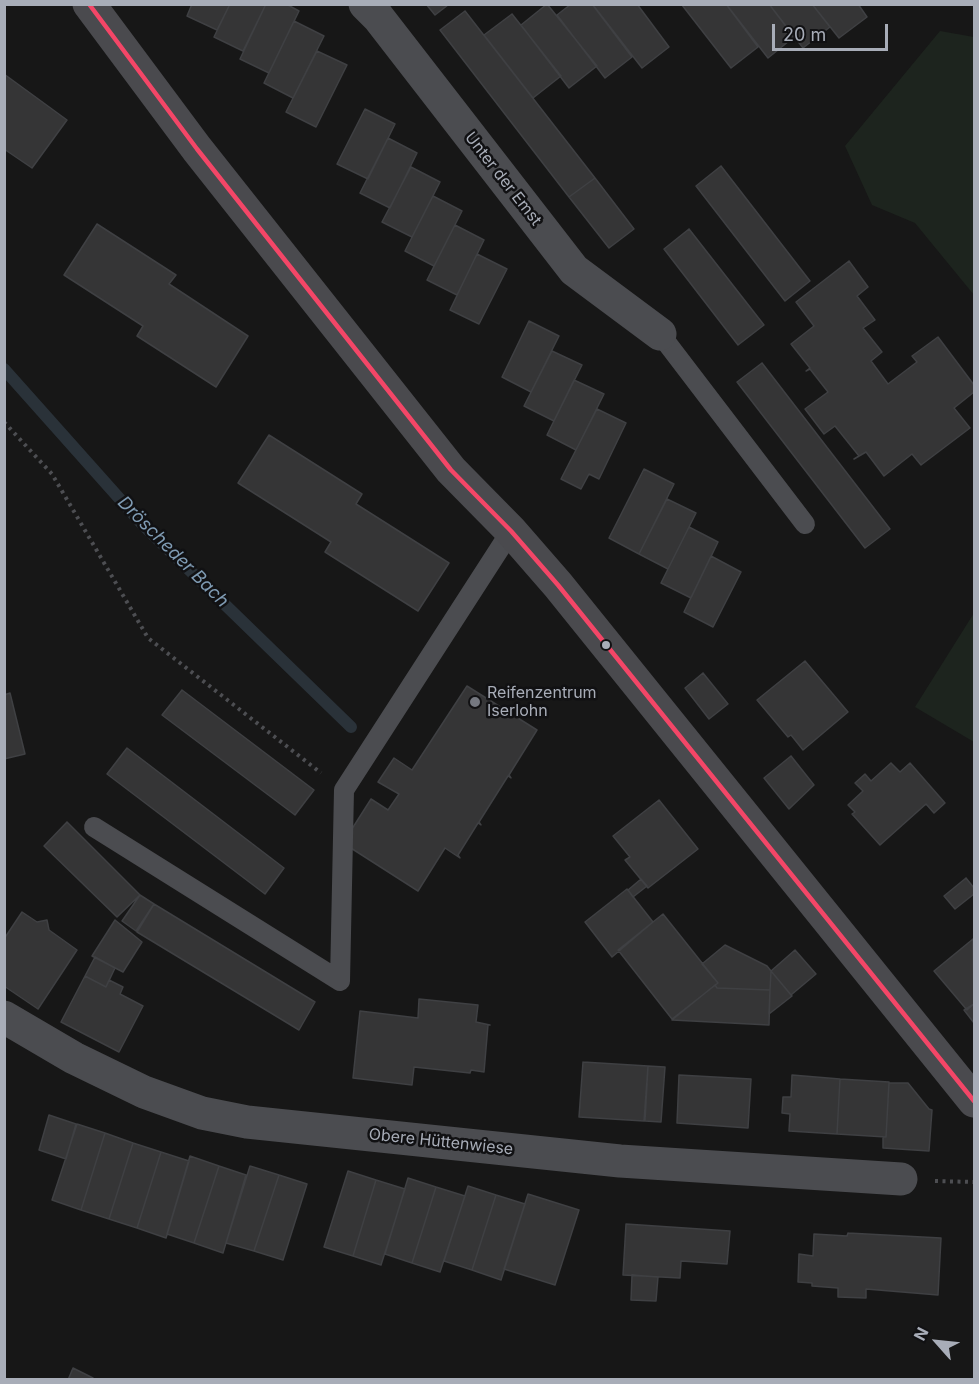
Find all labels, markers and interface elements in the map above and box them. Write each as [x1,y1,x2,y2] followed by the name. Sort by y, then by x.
[775,12,890,50] scale bar
[783,24,826,45] text: 20 m
[461,128,545,230] street label: Unter der Emst
[113,492,233,612] water label: Dröscheder Bach
[600,639,612,651] unlabelled marker
[487,683,597,721] place label: Reifenzentrum Iserlohn
[468,695,482,709] marker: Reifenzentrum Iserlohn
[368,1125,514,1159] street label: Obere Hüttenwiese
[907,1312,967,1372] north arrow
[909,1324,933,1344] text: N

